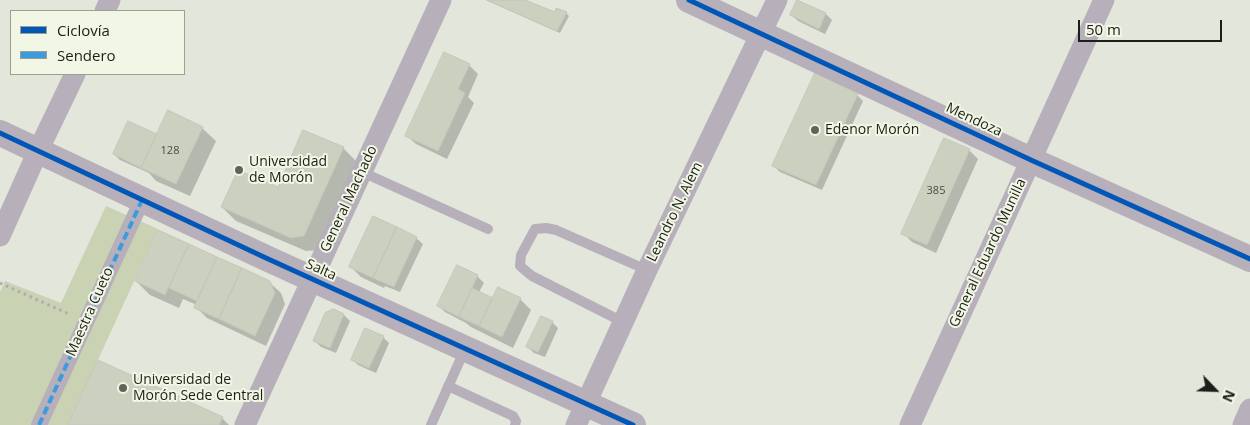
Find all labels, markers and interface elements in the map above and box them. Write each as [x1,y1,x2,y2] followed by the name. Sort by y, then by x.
[10,10,185,75] legend
[1080,10,1224,42] scale bar
[1086,19,1121,39] text: 50 m
[57,20,110,40] text: Ciclovía
[57,45,116,65] text: Sendero
[943,100,1005,140] street label: Mendoza
[825,122,919,138] place label: Edenor Morón
[809,124,821,136] marker: Edenor Morón
[317,143,381,255] street label: General Machado
[161,144,179,158] house number: 128
[249,154,327,186] place label: Universidad de Morón
[644,159,706,265] street label: Leandro N. Alem
[233,164,245,176] marker: Universidad de Morón
[946,176,1030,330] street label: General Eduardo Munilla
[927,184,945,198] house number: 385
[303,256,339,284] street label: Salta
[63,265,117,359] street label: Maestra Cueto
[1190,365,1240,415] north arrow
[133,372,263,404] place label: Universidad de Morón Sede Central
[117,382,129,394] marker: Universidad de Morón Sede Central
[1218,387,1240,405] text: N

